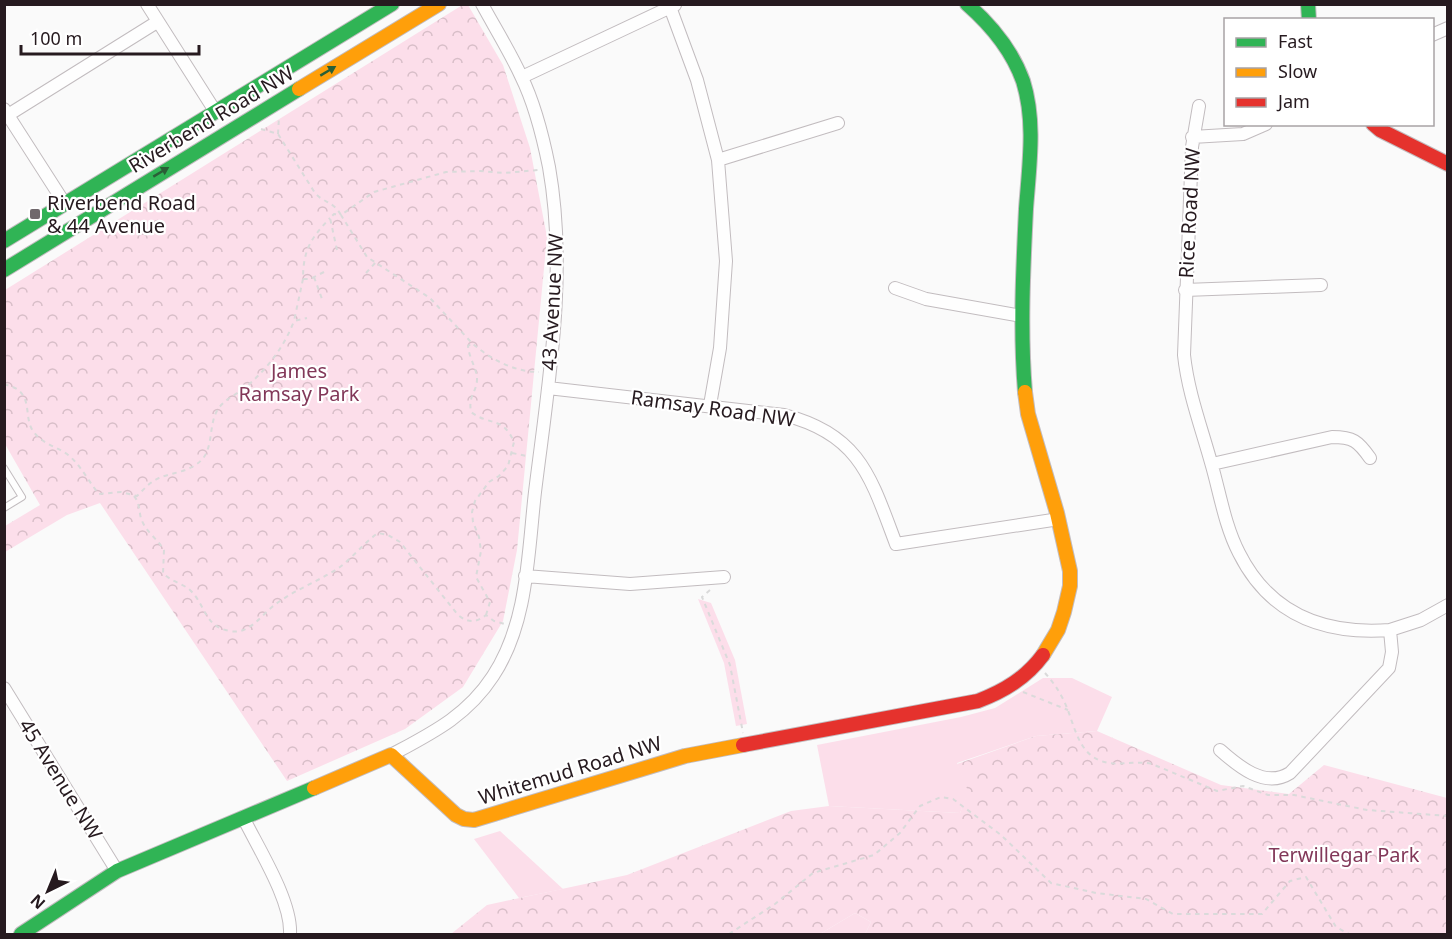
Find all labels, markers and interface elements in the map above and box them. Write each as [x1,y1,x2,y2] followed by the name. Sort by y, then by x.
[21,18,200,56] scale bar
[1224,18,1434,126] legend
[30,26,82,50] text: 100 m
[1278,29,1313,53] text: Fast
[124,59,299,179] street label: Riverbend Road NW
[1278,59,1317,83] text: Slow
[320,66,336,77] one-way arrow
[1276,89,1310,113] text: Jam
[1172,147,1206,279] street label: Rice Road NW
[153,167,169,178] one-way arrow
[47,189,196,239] place label: Riverbend Road & 44 Avenue
[28,207,42,221] marker: Riverbend Road & 44 Avenue
[535,232,569,371] street label: 43 Avenue NW
[239,357,360,407] park label: James Ramsay Park
[629,383,797,433] street label: Ramsay Road NW
[13,714,109,845] street label: 45 Avenue NW
[475,729,665,811] street label: Whitemud Road NW
[1269,841,1420,868] park label: Terwillegar Park
[18,861,78,921] north arrow
[26,889,50,914] text: N

